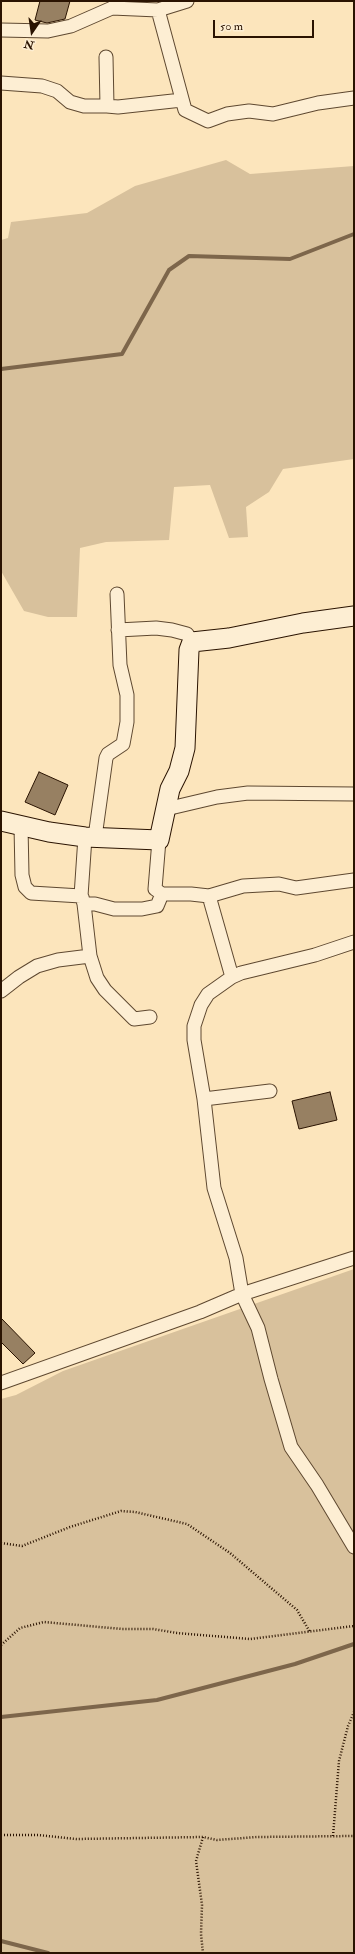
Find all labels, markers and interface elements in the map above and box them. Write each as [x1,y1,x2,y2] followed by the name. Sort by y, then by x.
[12,12,52,52] north arrow
[215,12,316,38] scale bar
[220,19,243,34] text: 50 m
[23,37,35,52] text: N

